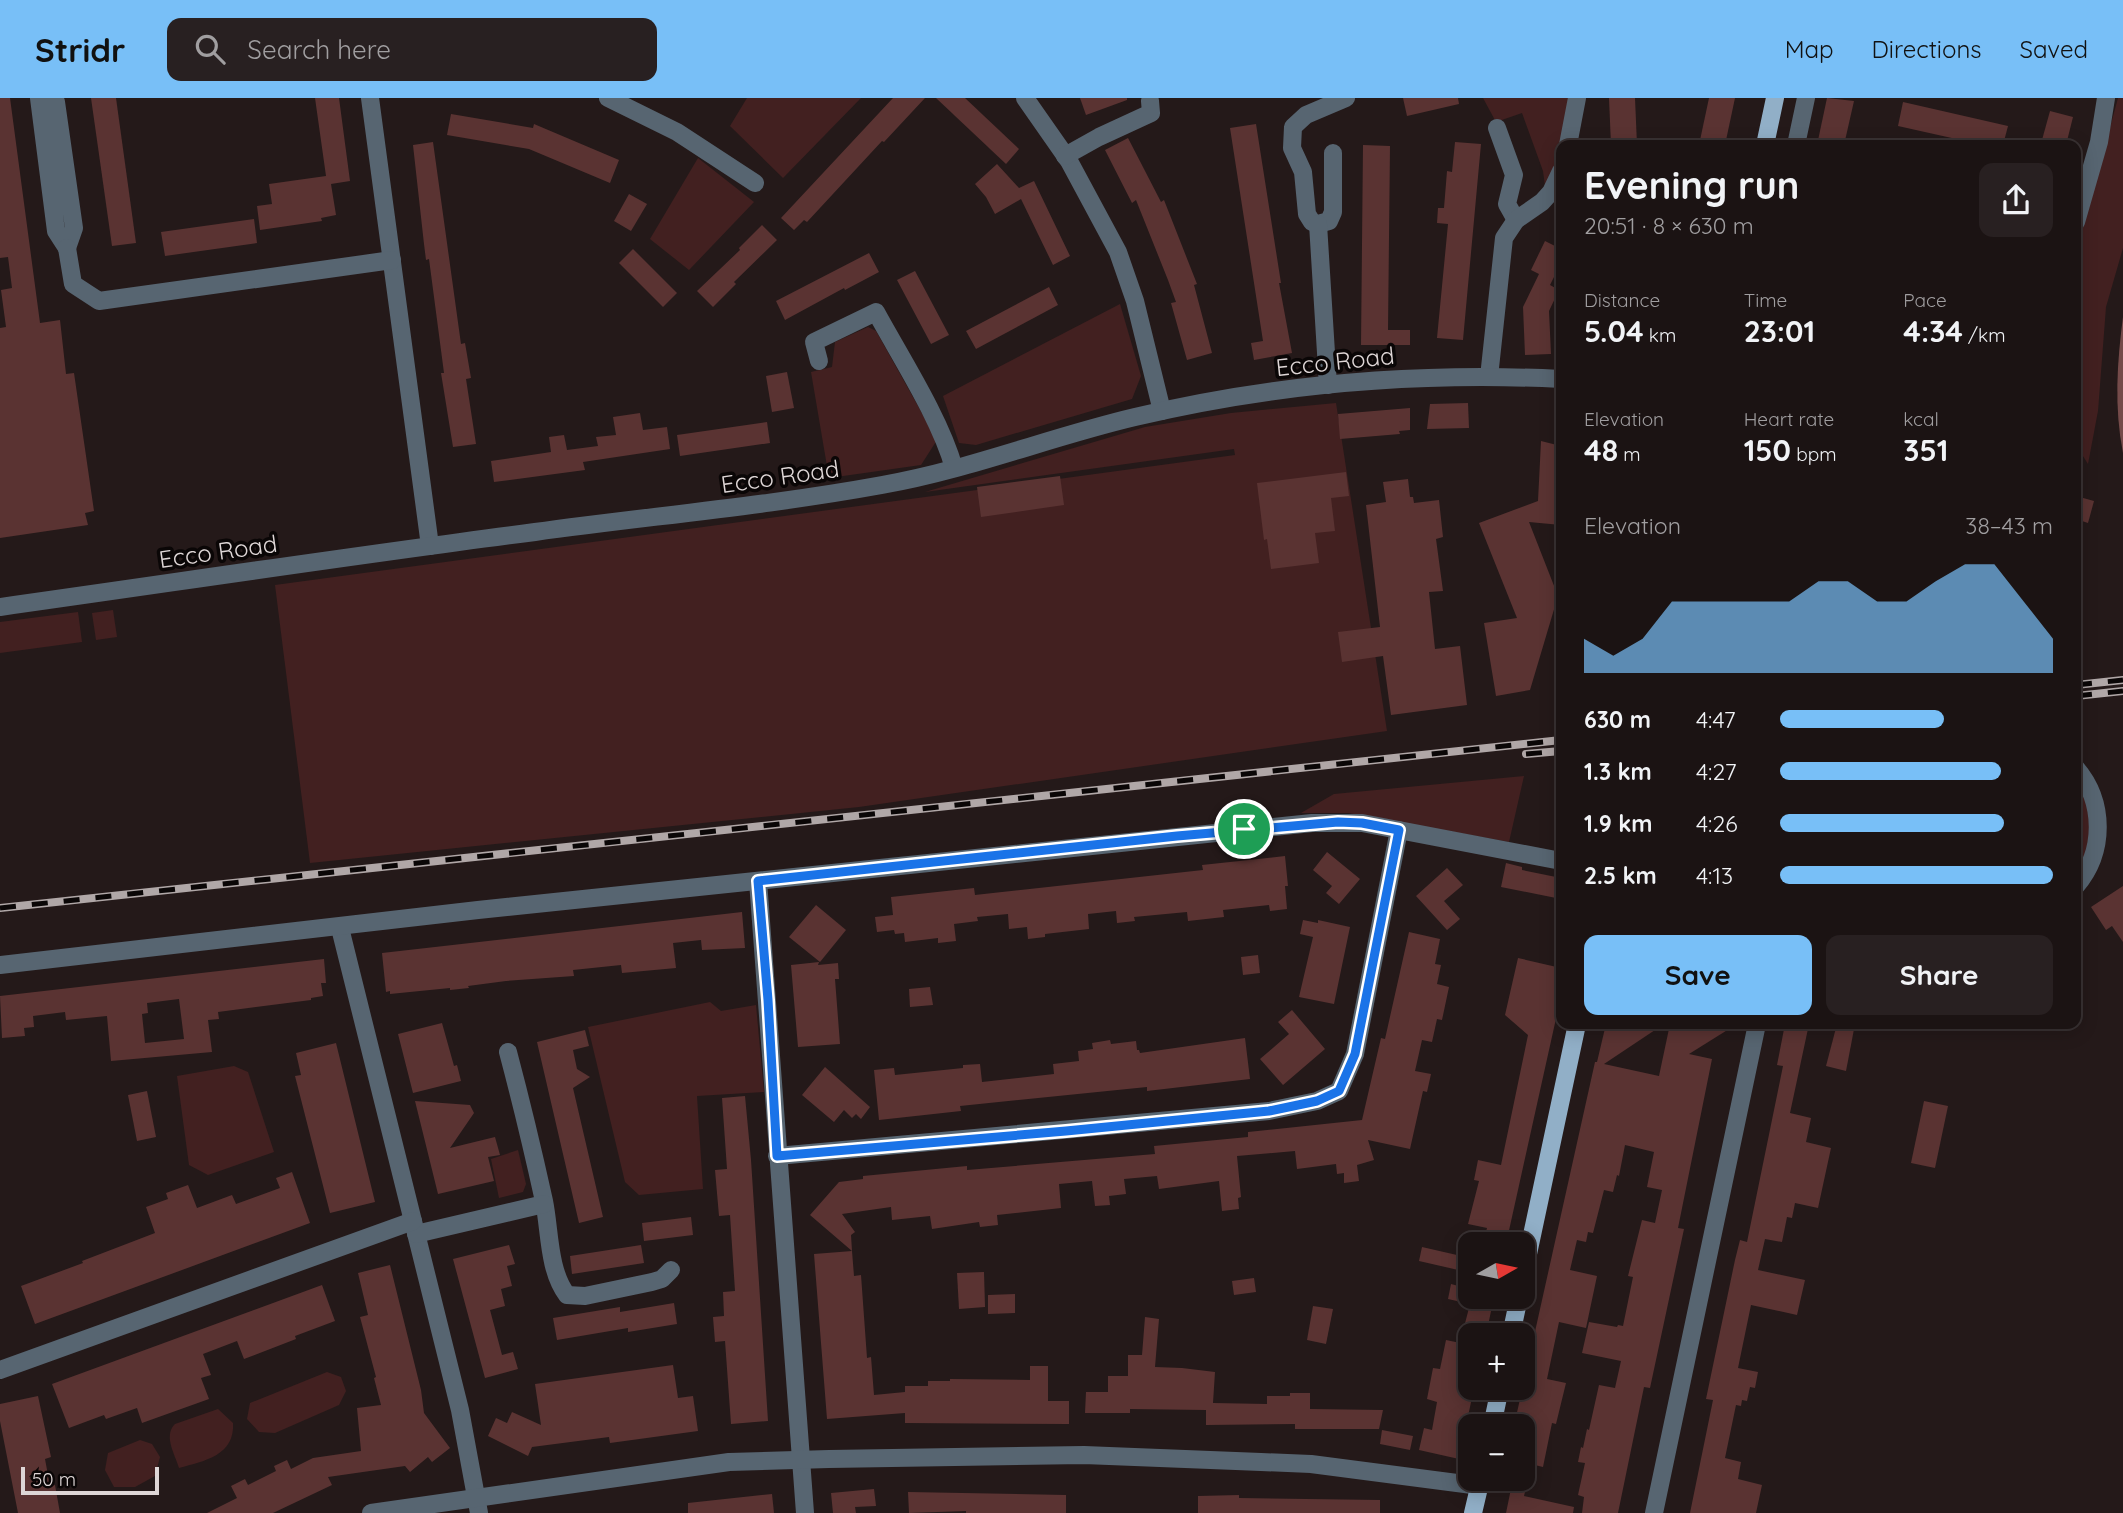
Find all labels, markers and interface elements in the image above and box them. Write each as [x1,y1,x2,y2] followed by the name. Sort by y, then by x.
[167,18,657,81] search box
[35,29,125,70] text: Stridr
[191,30,229,68] icon: search
[247,33,391,66] text: Search here
[1785,34,1834,64] text: Map
[1872,34,1982,64] text: Directions
[2020,34,2088,64] text: Saved
[1584,161,1799,209] text: Evening run
[1979,163,2053,237] button: share
[1584,211,1754,240] text: 20:51 · 8 × 630 m
[1584,288,1660,312] text: Distance
[1744,288,1787,312] text: Time
[1903,288,1947,312] text: Pace
[1584,312,1644,350] text: 5.04
[1744,312,1815,350] text: 23:01
[1903,312,1963,350] text: 4:34
[1644,323,1676,347] text: km
[1963,323,2006,347] text: /km
[1274,340,1396,382] street label: Ecco Road
[1584,407,1664,431] text: Elevation
[1744,407,1834,431] text: Heart rate
[1903,407,1939,431] text: kcal
[1584,431,1618,469] text: 48
[1744,431,1791,469] text: 150
[1903,431,1948,469] text: 351
[1618,442,1641,466] text: m
[1791,442,1837,466] text: bpm
[719,453,841,499] street label: Ecco Road
[1584,511,1681,540] text: Elevation
[1965,511,2053,540] text: 38–43 m
[157,528,279,574] street label: Ecco Road
[1584,705,1651,734] text: 630 m
[1696,705,1736,734] text: 4:47
[1584,757,1652,786] text: 1.3 km
[1696,757,1737,786] text: 4:27
[1214,799,1274,859] pin
[1584,809,1652,838] text: 1.9 km
[1696,809,1738,838] text: 4:26
[1225,810,1263,848] icon: arrive
[1584,861,1657,890] text: 2.5 km
[1696,861,1733,890] text: 4:13
[1584,935,1812,1015] button: Save
[1826,935,2053,1015] button: Share
[1458,1232,1535,1309] north arrow
[1458,1232,1535,1491] map controls
[1458,1323,1535,1400] button: +
[1458,1414,1535,1491] button: −
[21,1464,159,1496] scale bar
[32,1467,76,1491] text: 50 m

